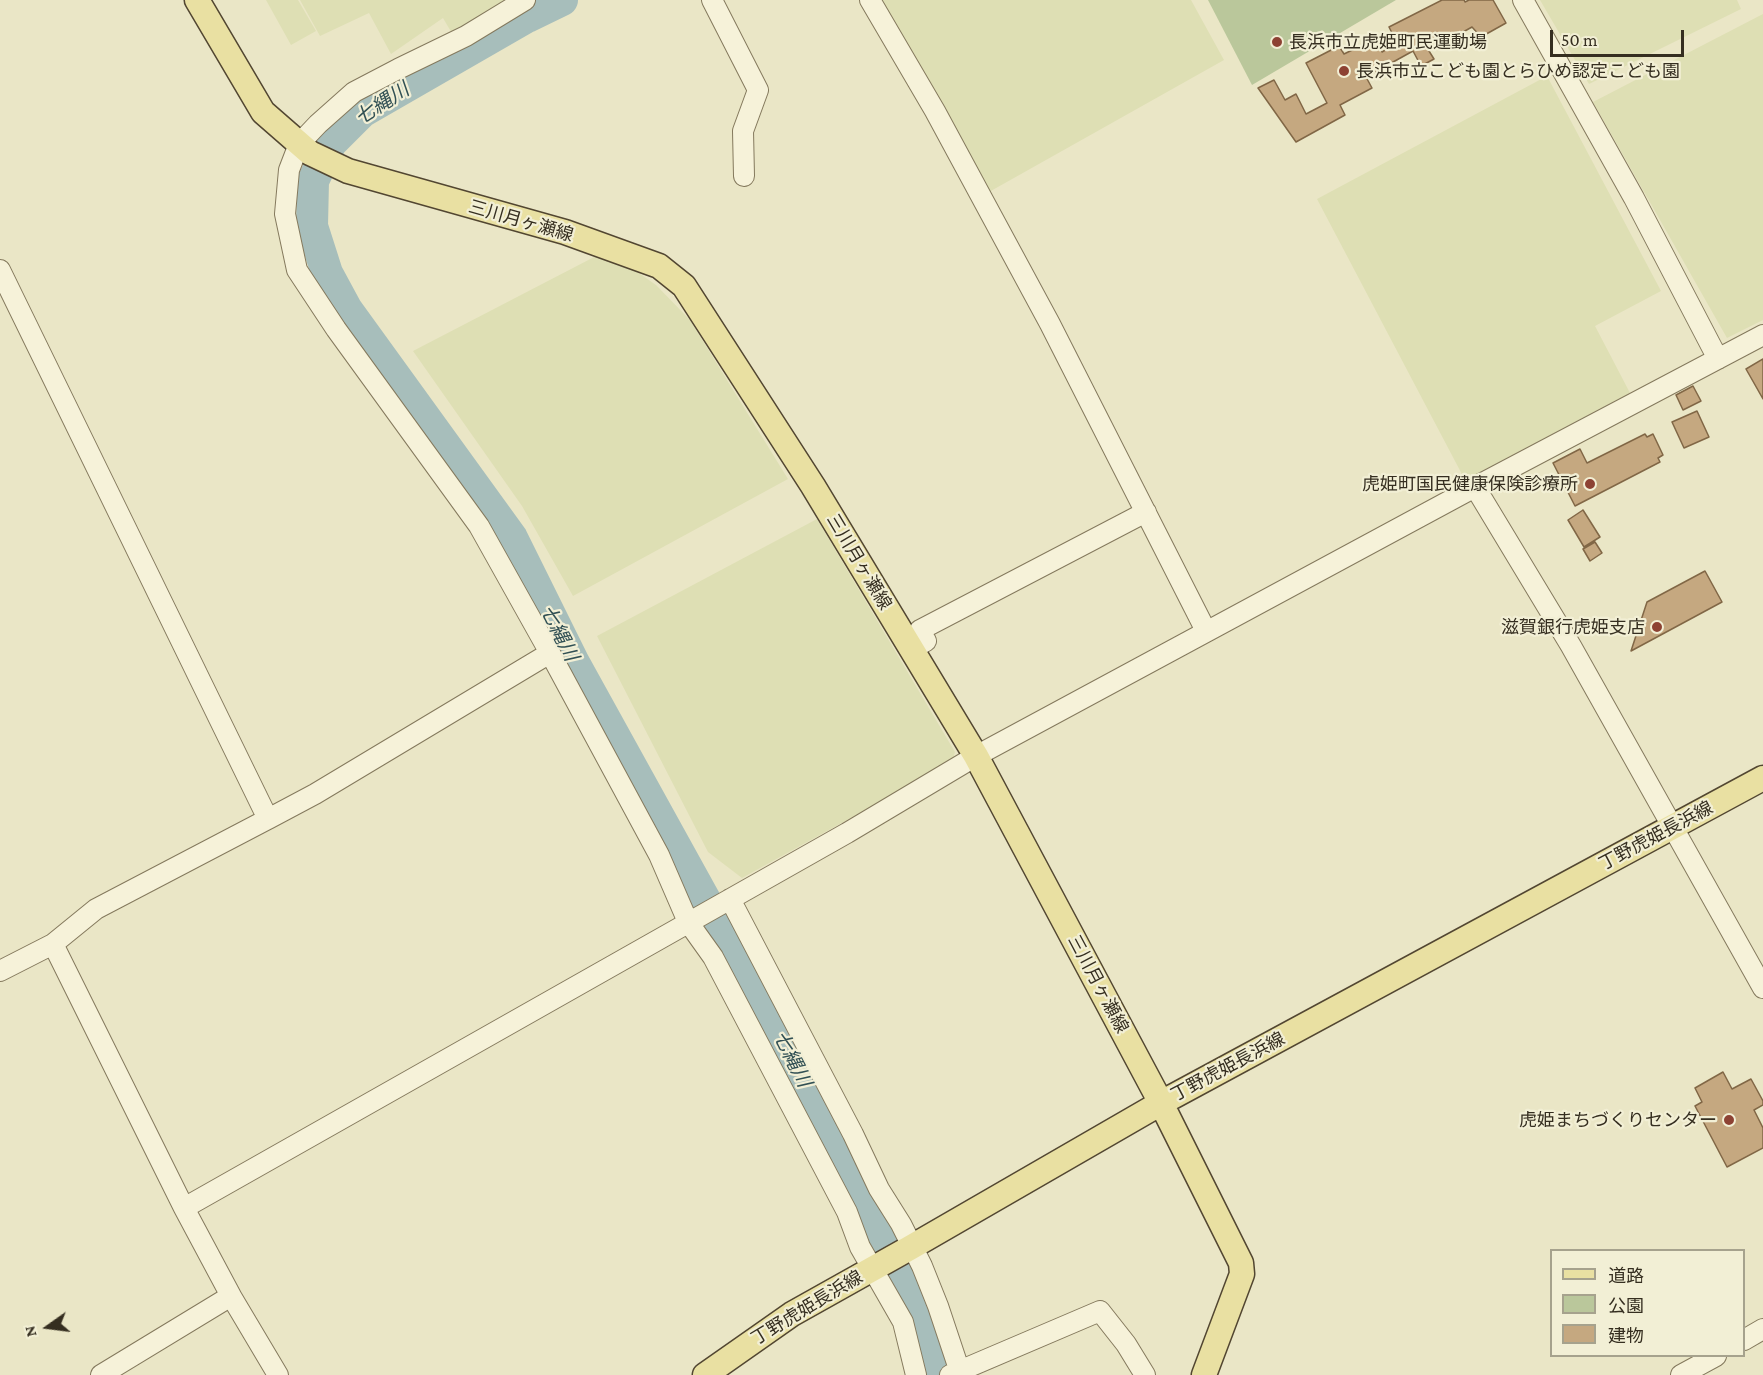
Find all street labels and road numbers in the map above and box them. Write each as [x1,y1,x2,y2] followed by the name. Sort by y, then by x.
[466,196,576,246] street label: 三川月ヶ瀬線
[822,510,896,614] street label: 三川月ヶ瀬線
[1595,797,1717,875] street label: 丁野虎姫長浜線
[1063,931,1133,1037] street label: 三川月ヶ瀬線
[1167,1028,1289,1106] street label: 丁野虎姫長浜線
[747,1266,867,1350] street label: 丁野虎姫長浜線

